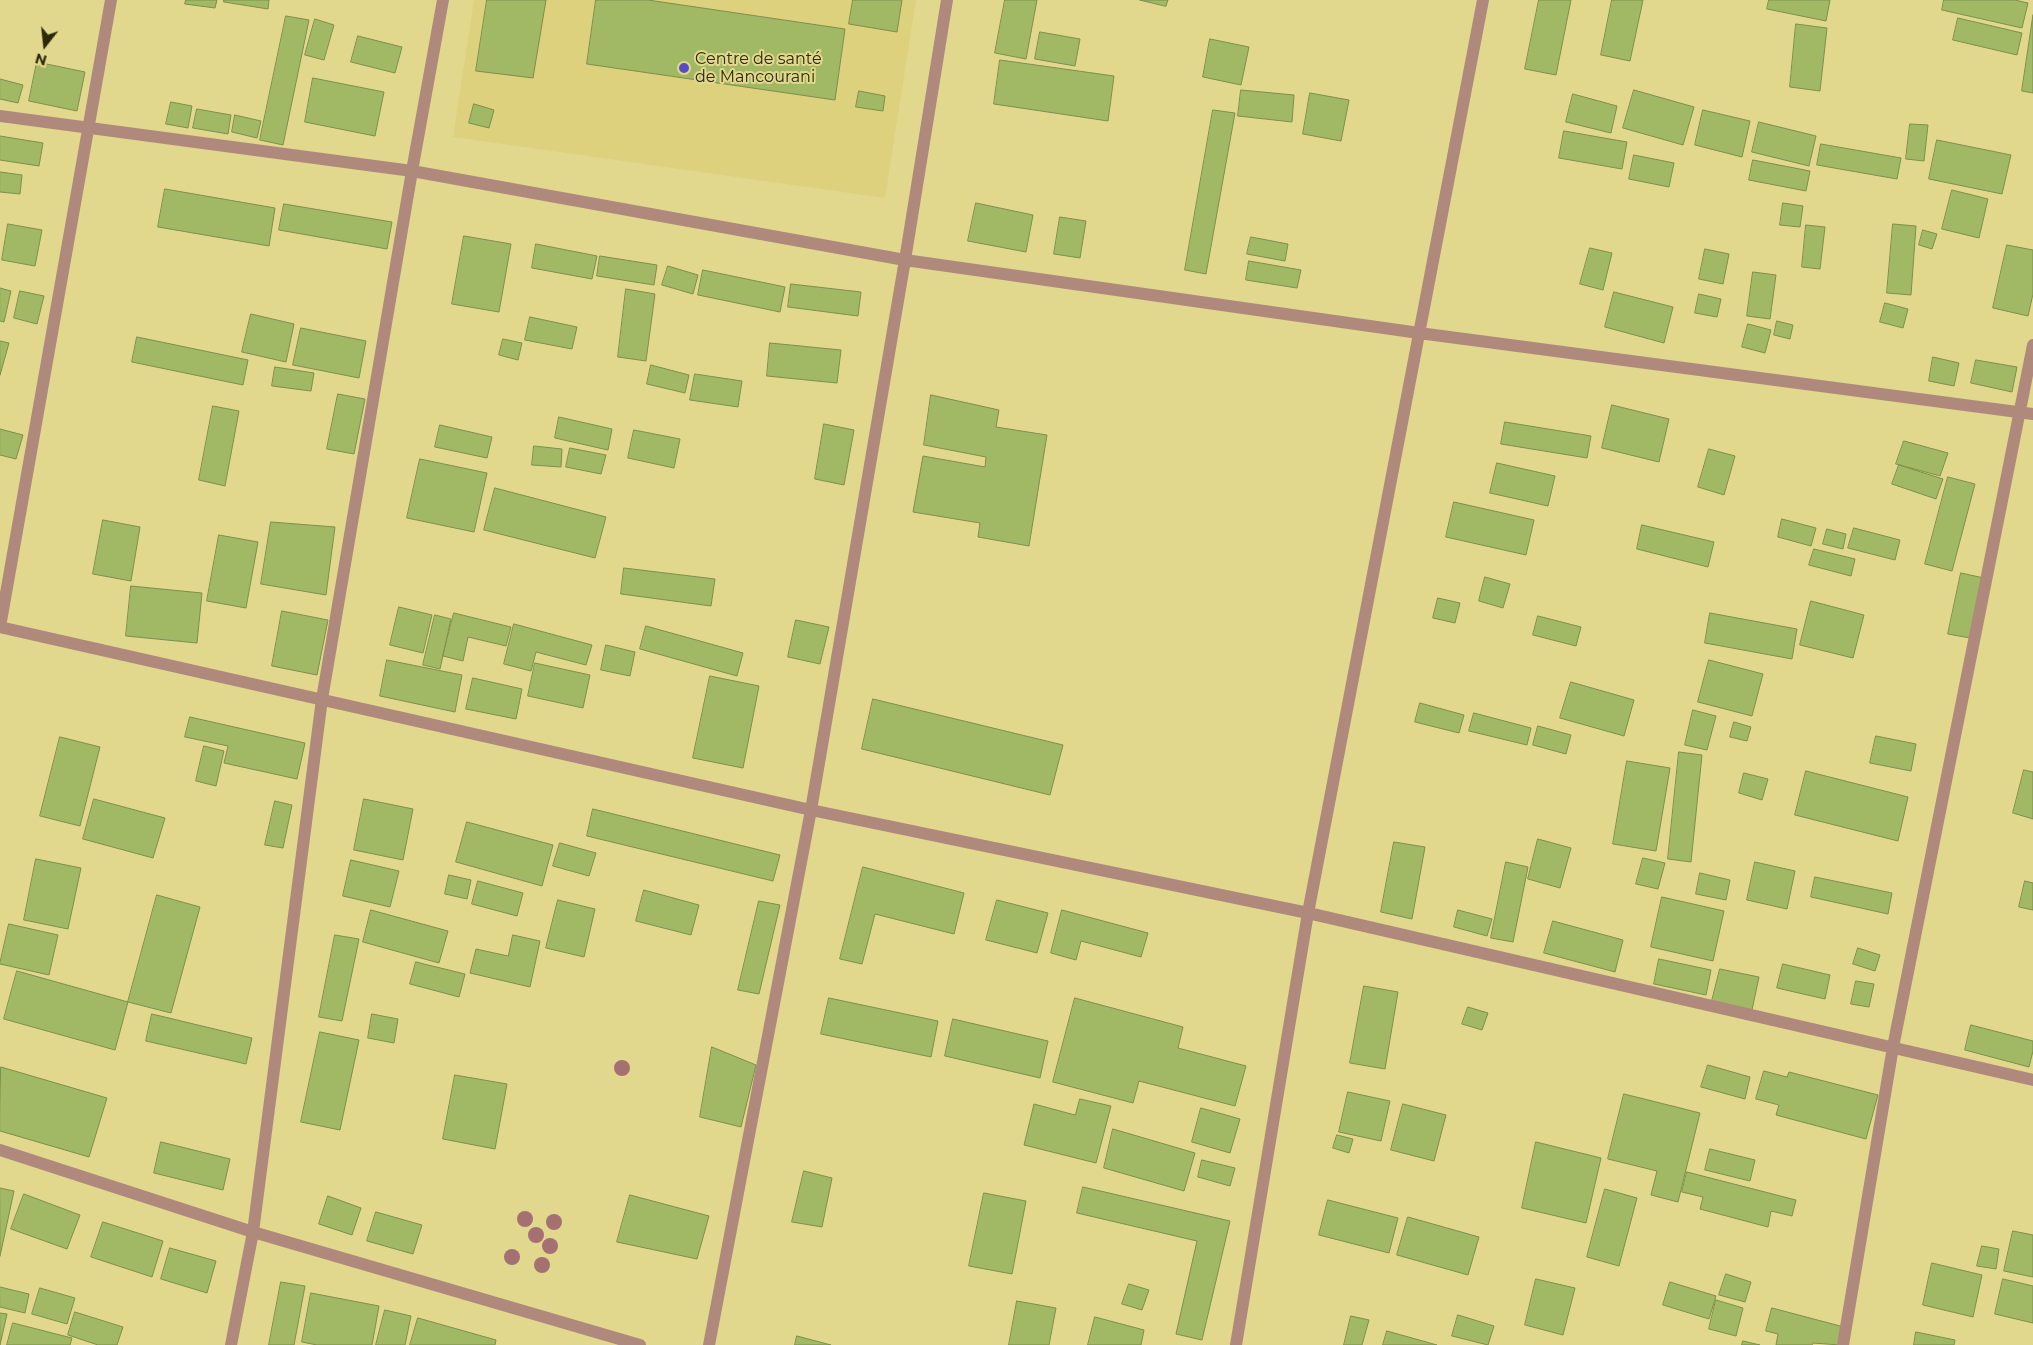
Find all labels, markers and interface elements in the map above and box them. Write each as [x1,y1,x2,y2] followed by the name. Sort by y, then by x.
[20,20,70,70] north arrow
[33,49,49,70] text: N
[695,49,822,87] place label: Centre de santé de Mancourani
[677,61,691,75] marker: Centre de santé de Mancourani

